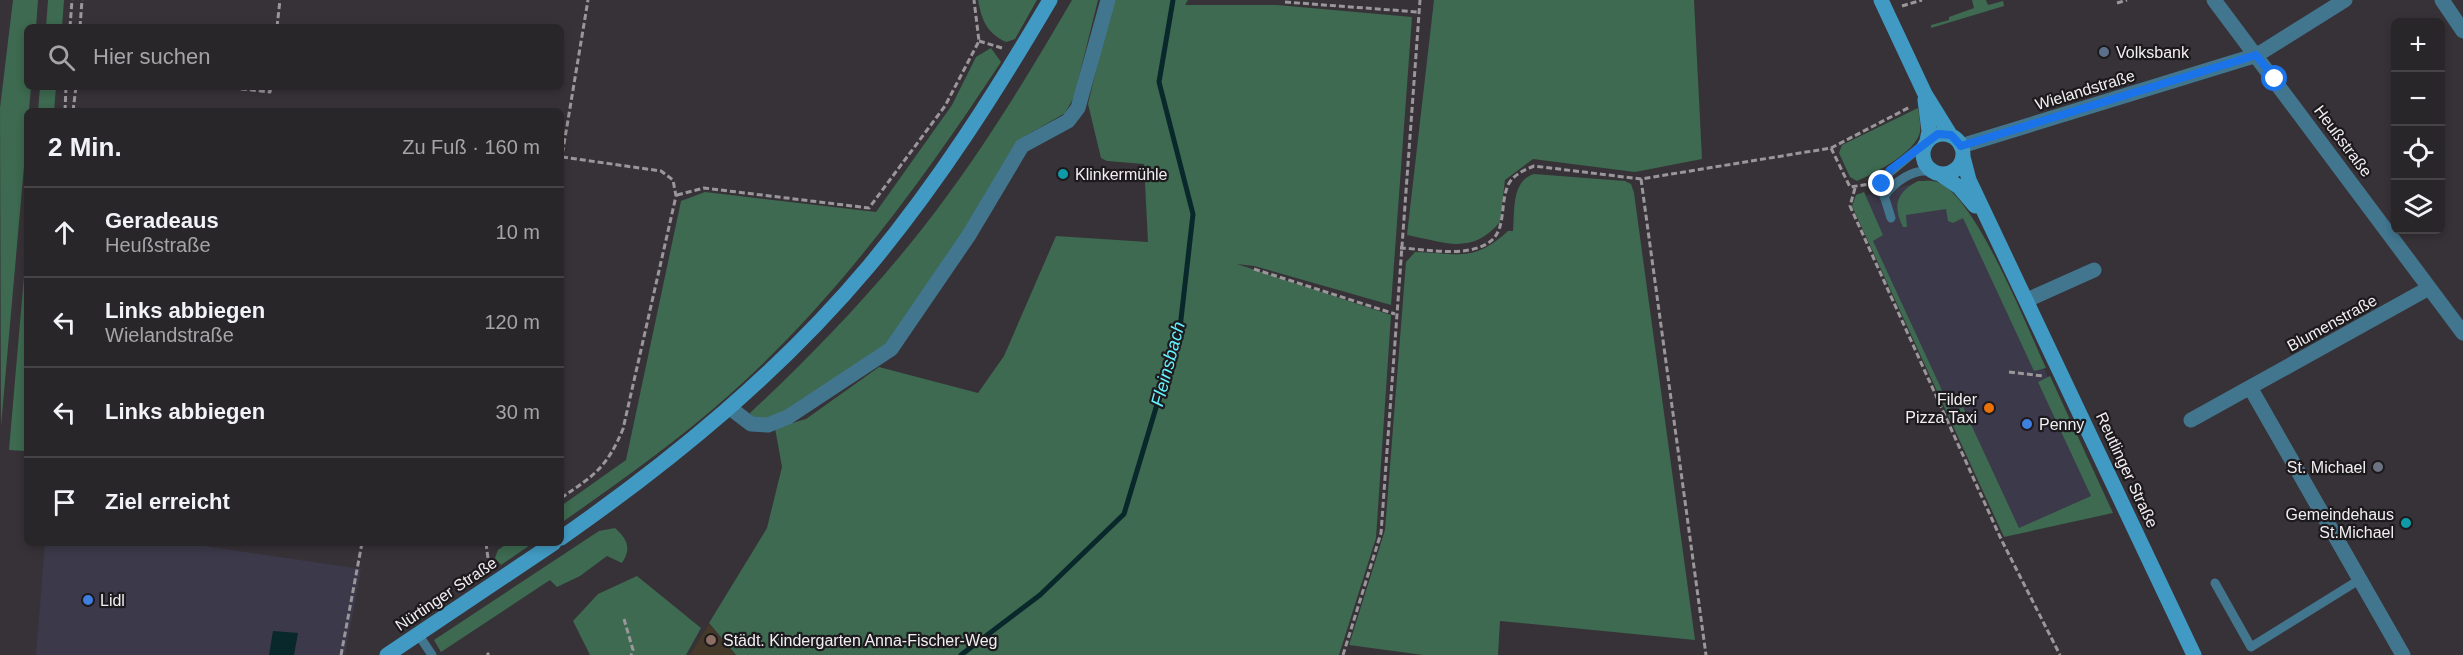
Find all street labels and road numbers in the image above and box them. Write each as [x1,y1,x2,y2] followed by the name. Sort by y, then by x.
[2033,67,2137,113] street label: Wielandstraße
[2311,102,2375,180] street label: Heußstraße
[2284,291,2380,355] street label: Blumenstraße
[2093,410,2161,531] street label: Reutlinger Straße
[392,554,500,634] street label: Nürtinger Straße

